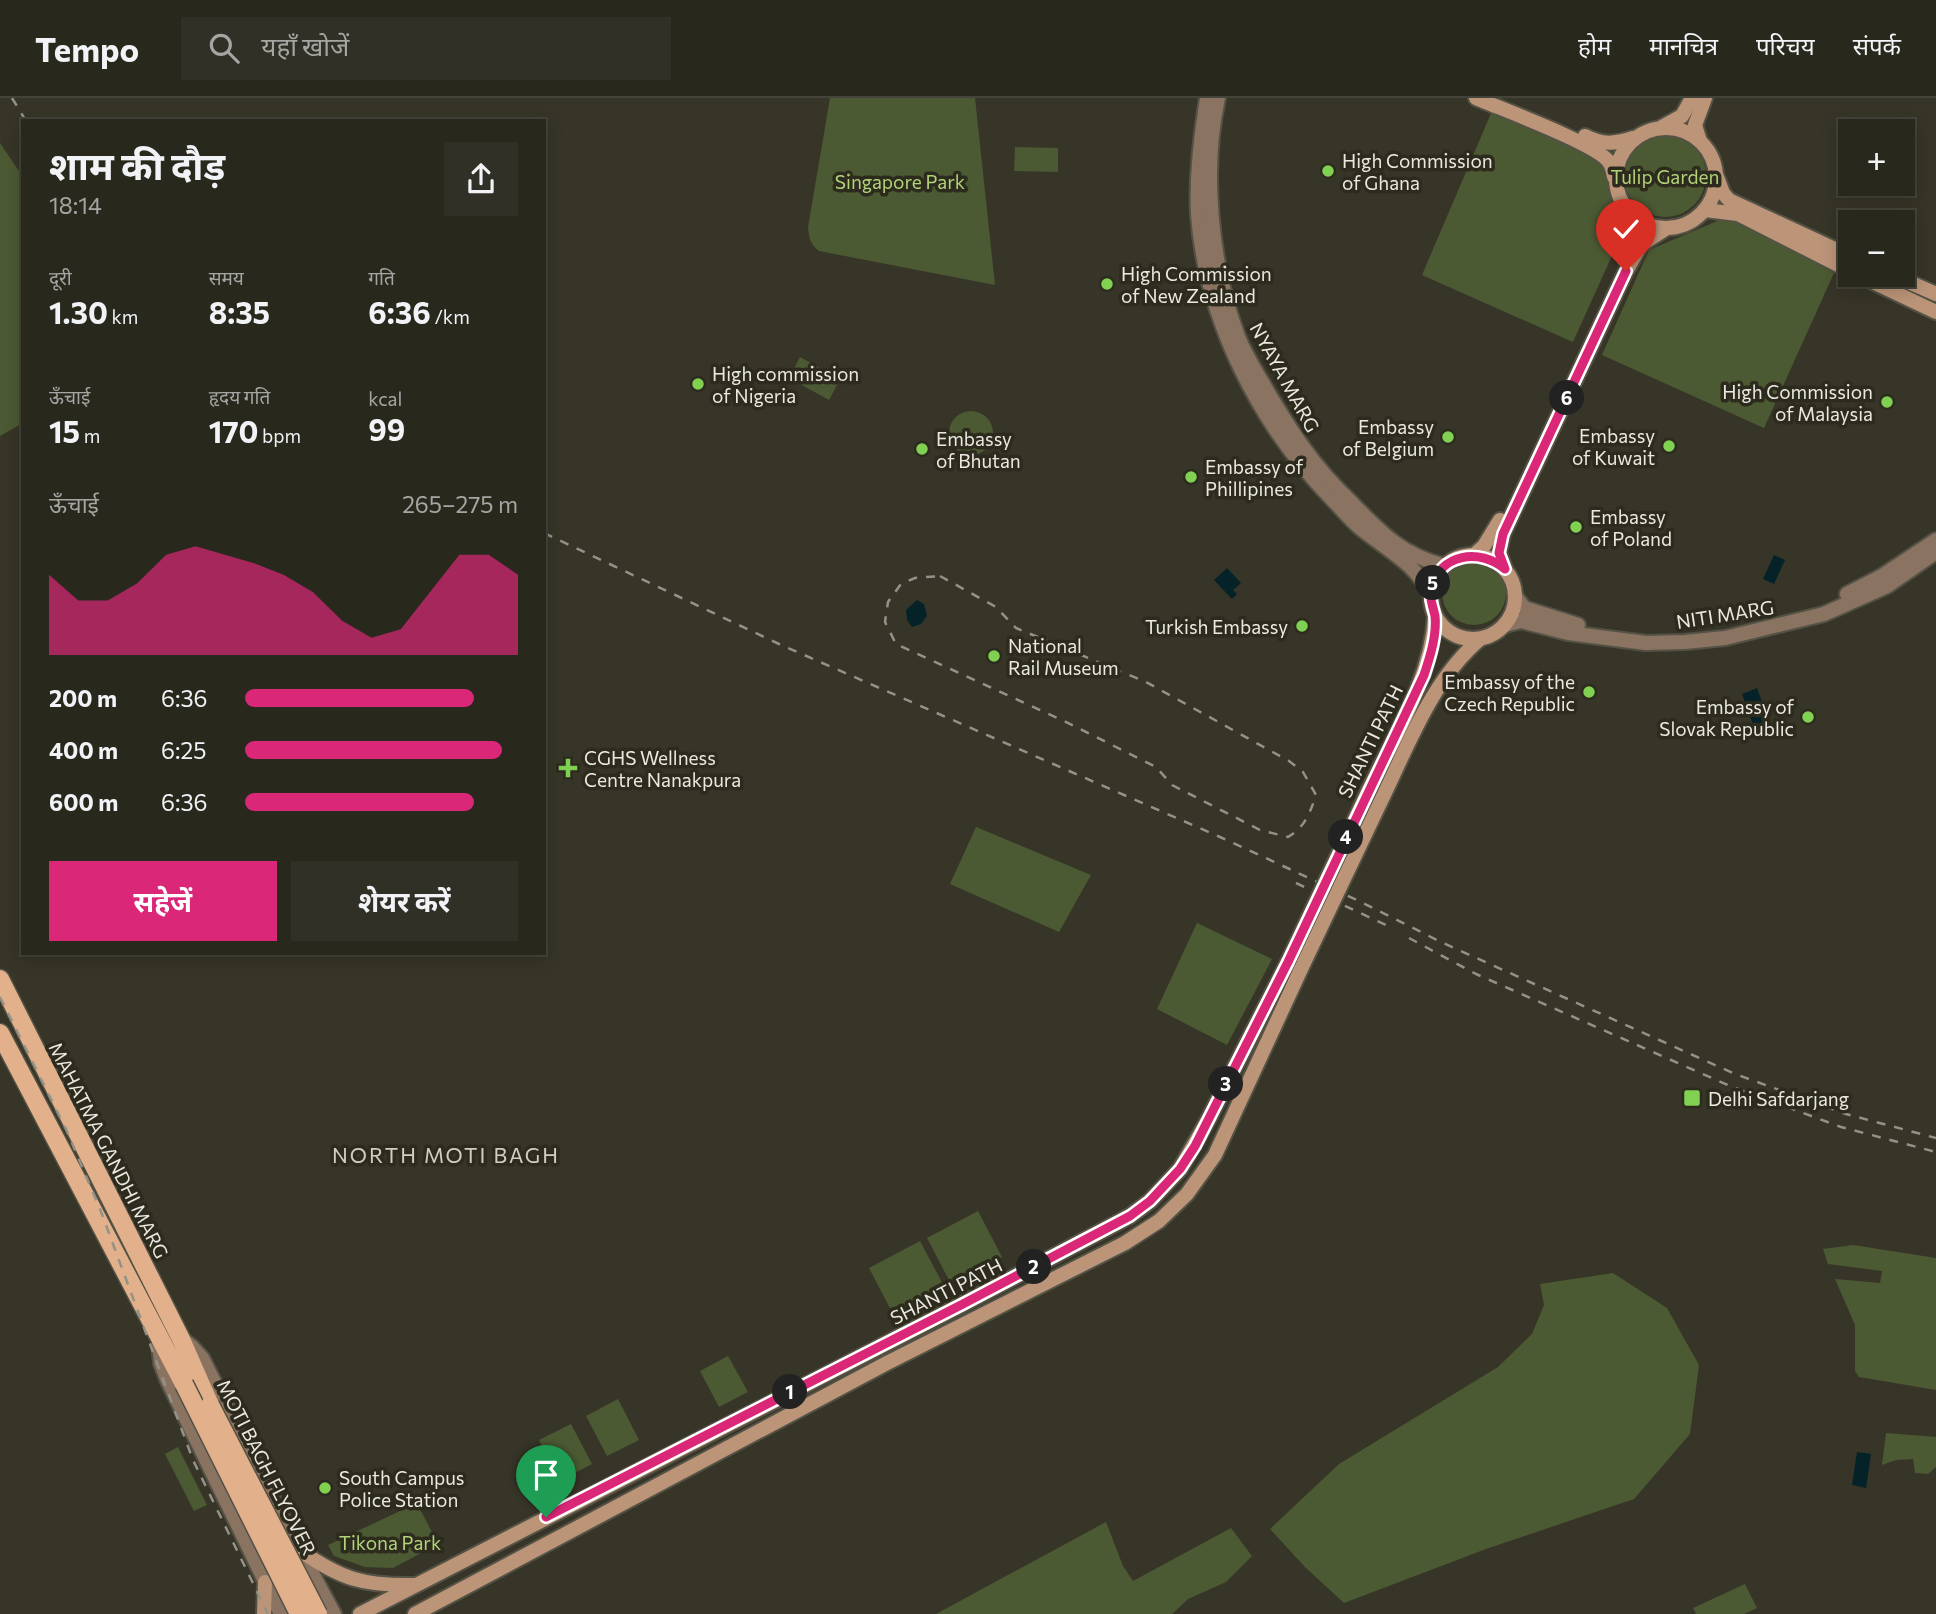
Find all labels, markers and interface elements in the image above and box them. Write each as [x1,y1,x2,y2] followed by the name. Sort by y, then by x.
[181,17,671,80] search box
[35,28,139,69] text: Tempo
[205,29,243,67] icon: search
[261,30,349,61] text: यहाँ खोजें
[1578,31,1611,60] text: होम
[1649,31,1718,60] text: मानचित्र
[1756,31,1815,60] text: परिचय
[1853,31,1901,60] text: संपर्क
[1838,119,1915,287] map controls
[1838,119,1915,196] button: +
[49,141,225,188] text: शाम की दौड़
[444,142,518,216] button: share
[1342,149,1493,194] place label: High Commission of Ghana
[1320,163,1336,179] marker: High Commission of Ghana
[1611,165,1719,188] park label: Tulip Garden
[835,170,965,193] park label: Singapore Park
[49,191,102,219] text: 18:14
[1596,199,1656,271] pin
[1607,210,1645,248] icon: check
[1838,210,1915,287] button: −
[1121,262,1272,307] place label: High Commission of New Zealand
[49,266,72,289] text: दूरी
[209,266,244,289] text: समय
[368,266,395,289] text: गति
[1099,276,1115,292] marker: High Commission of New Zealand
[49,293,108,330] text: 1.30
[209,293,270,330] text: 8:35
[368,293,431,330] text: 6:36
[108,305,138,328] text: km
[431,305,470,328] text: /km
[1245,318,1325,436] street label: NYAYA MARG
[712,362,859,407] place label: High commission of Nigeria
[690,376,706,392] marker: High commission of Nigeria
[1550,380,1584,416] pin: 6
[1722,380,1873,425] place label: High Commission of Malaysia
[49,385,90,408] text: ऊँचाई
[209,385,270,408] text: हृदय गति
[1561,386,1572,409] text: 6
[368,387,402,410] text: kcal
[1879,394,1895,410] marker: High Commission of Malaysia
[368,410,405,447] text: 99
[49,412,80,449] text: 15
[209,412,258,449] text: 170
[1342,415,1434,460] place label: Embassy of Belgium
[80,424,100,447] text: m
[258,424,301,447] text: bpm
[1572,424,1655,469] place label: Embassy of Kuwait
[936,427,1021,472] place label: Embassy of Bhutan
[1440,429,1456,445] marker: Embassy of Belgium
[1661,438,1677,454] marker: Embassy of Kuwait
[914,441,930,457] marker: Embassy of Bhutan
[1205,455,1304,500] place label: Embassy of Phillipines
[1183,469,1199,485] marker: Embassy of Phillipines
[49,490,99,518] text: ऊँचाई
[402,490,518,518] text: 265–275 m
[1590,505,1672,550] place label: Embassy of Poland
[1568,519,1584,535] marker: Embassy of Poland
[1416,566,1450,601] pin: 5
[1427,571,1438,594] text: 5
[1675,595,1775,633] street label: NITI MARG
[1145,615,1288,638] place label: Turkish Embassy
[1294,618,1310,634] marker: Turkish Embassy
[1008,634,1119,679] place label: National Rail Museum
[986,648,1002,664] marker: National Rail Museum
[1444,670,1575,715] place label: Embassy of the Czech Republic
[1333,681,1407,801] street label: SHANTI PATH
[49,684,117,712] text: 200 m
[161,684,207,712] text: 6:36
[1581,684,1597,700] marker: Embassy of the Czech Republic
[1659,695,1794,740] place label: Embassy of Slovak Republic
[1800,709,1816,725] marker: Embassy of Slovak Republic
[49,736,118,764] text: 400 m
[161,736,206,764] text: 6:25
[584,746,741,791] place label: CGHS Wellness Centre Nanakpura
[558,758,578,778] marker: CGHS Wellness Centre Nanakpura
[49,788,118,816] text: 600 m
[161,788,207,816] text: 6:36
[1328,820,1364,854] pin: 4
[1340,825,1351,848] text: 4
[49,861,277,941] button: सहेजें
[291,861,518,941] button: शेयर करें
[44,1038,174,1262] street label: MAHATMA GANDHI MARG
[1208,1066,1244,1102] pin: 3
[1220,1072,1231,1095] text: 3
[1708,1087,1849,1110] place label: Delhi Safdarjang
[1682,1088,1702,1108] marker: Delhi Safdarjang
[332,1142,560,1167] district label: NORTH MOTI BAGH
[1016,1250,1052,1284] pin: 2
[886,1253,1006,1329] street label: SHANTI PATH
[1028,1255,1039,1278] text: 2
[772,1374,808,1410] pin: 1
[213,1375,321,1559] street label: MOTI BAGH FLYOVER
[785,1380,794,1403] text: 1
[516,1445,576,1517] pin
[527,1456,565,1494] icon: arrive
[339,1466,464,1511] place label: South Campus Police Station
[317,1480,333,1496] marker: South Campus Police Station
[339,1531,441,1554] park label: Tikona Park

